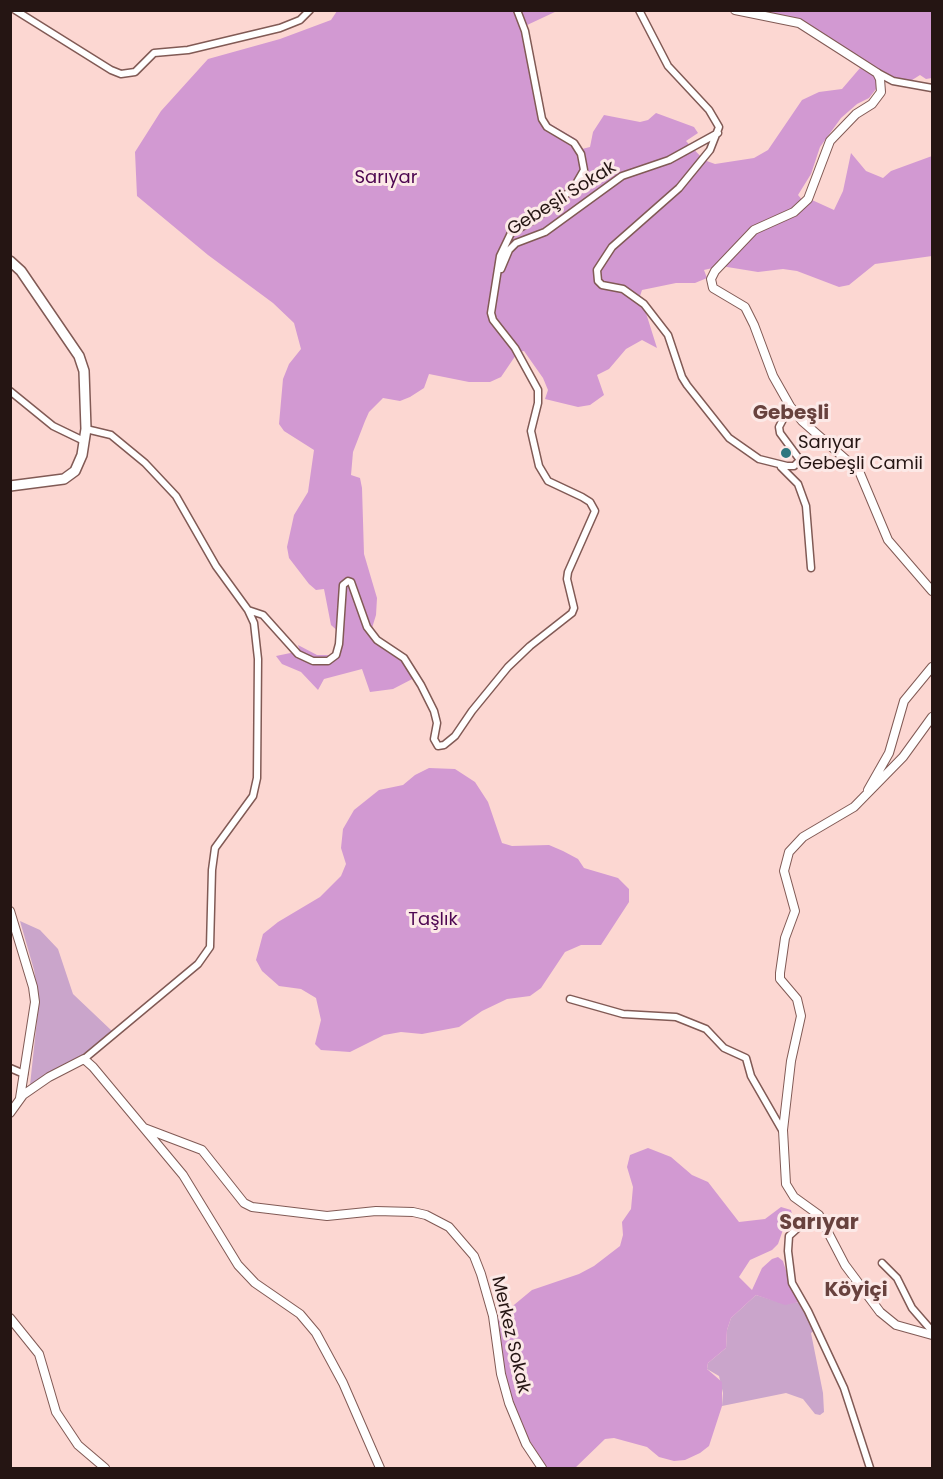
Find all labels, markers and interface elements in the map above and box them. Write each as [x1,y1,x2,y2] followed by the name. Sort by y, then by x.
[504,157,620,241] street label: Gebeşli Sokak
[355,167,417,189] park label: Sarıyar
[753,402,829,426] district label: Gebeşli
[798,432,923,474] place label: Sarıyar Gebeşli Camii
[779,446,793,460] marker: Sarıyar Gebeşli Camii
[408,909,458,931] park label: Taşlık
[779,1211,859,1237] district label: Sarıyar
[486,1274,534,1396] street label: Merkez Sokak
[824,1279,888,1303] district label: Köyiçi

